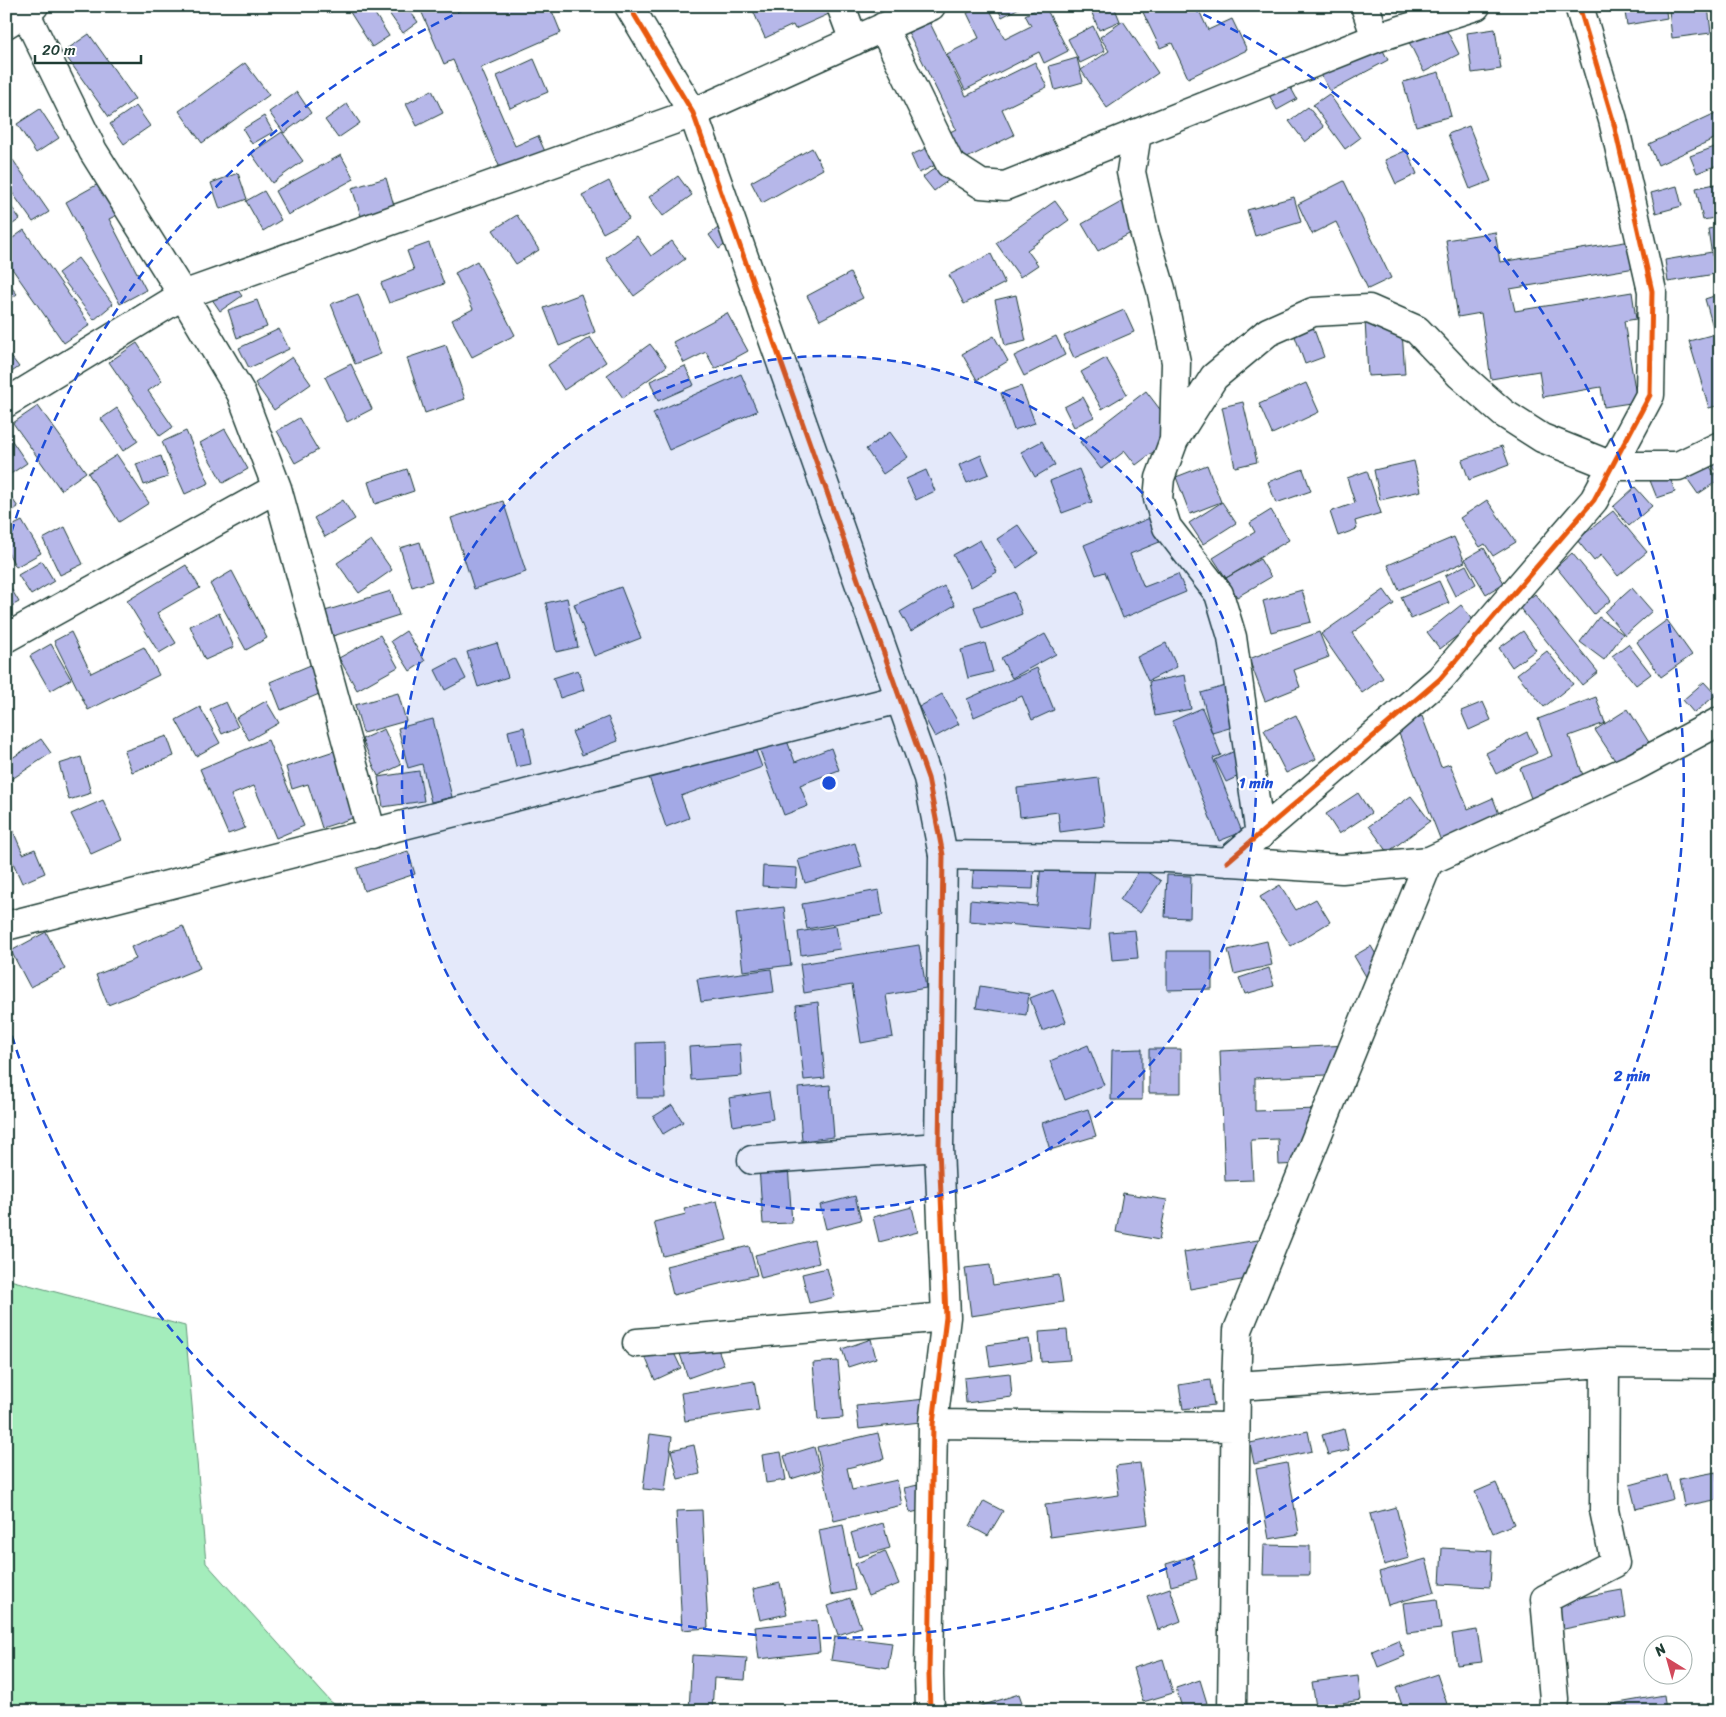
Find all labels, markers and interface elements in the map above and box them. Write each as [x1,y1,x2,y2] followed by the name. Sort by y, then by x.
[35,32,141,64] scale bar
[42,37,76,63] text: 20 m
[1239,770,1274,796] text: 1 min
[820,774,838,792] centre of rings
[1613,1063,1651,1089] text: 2 min
[1644,1634,1694,1684] north arrow
[1648,1637,1672,1664] text: N

